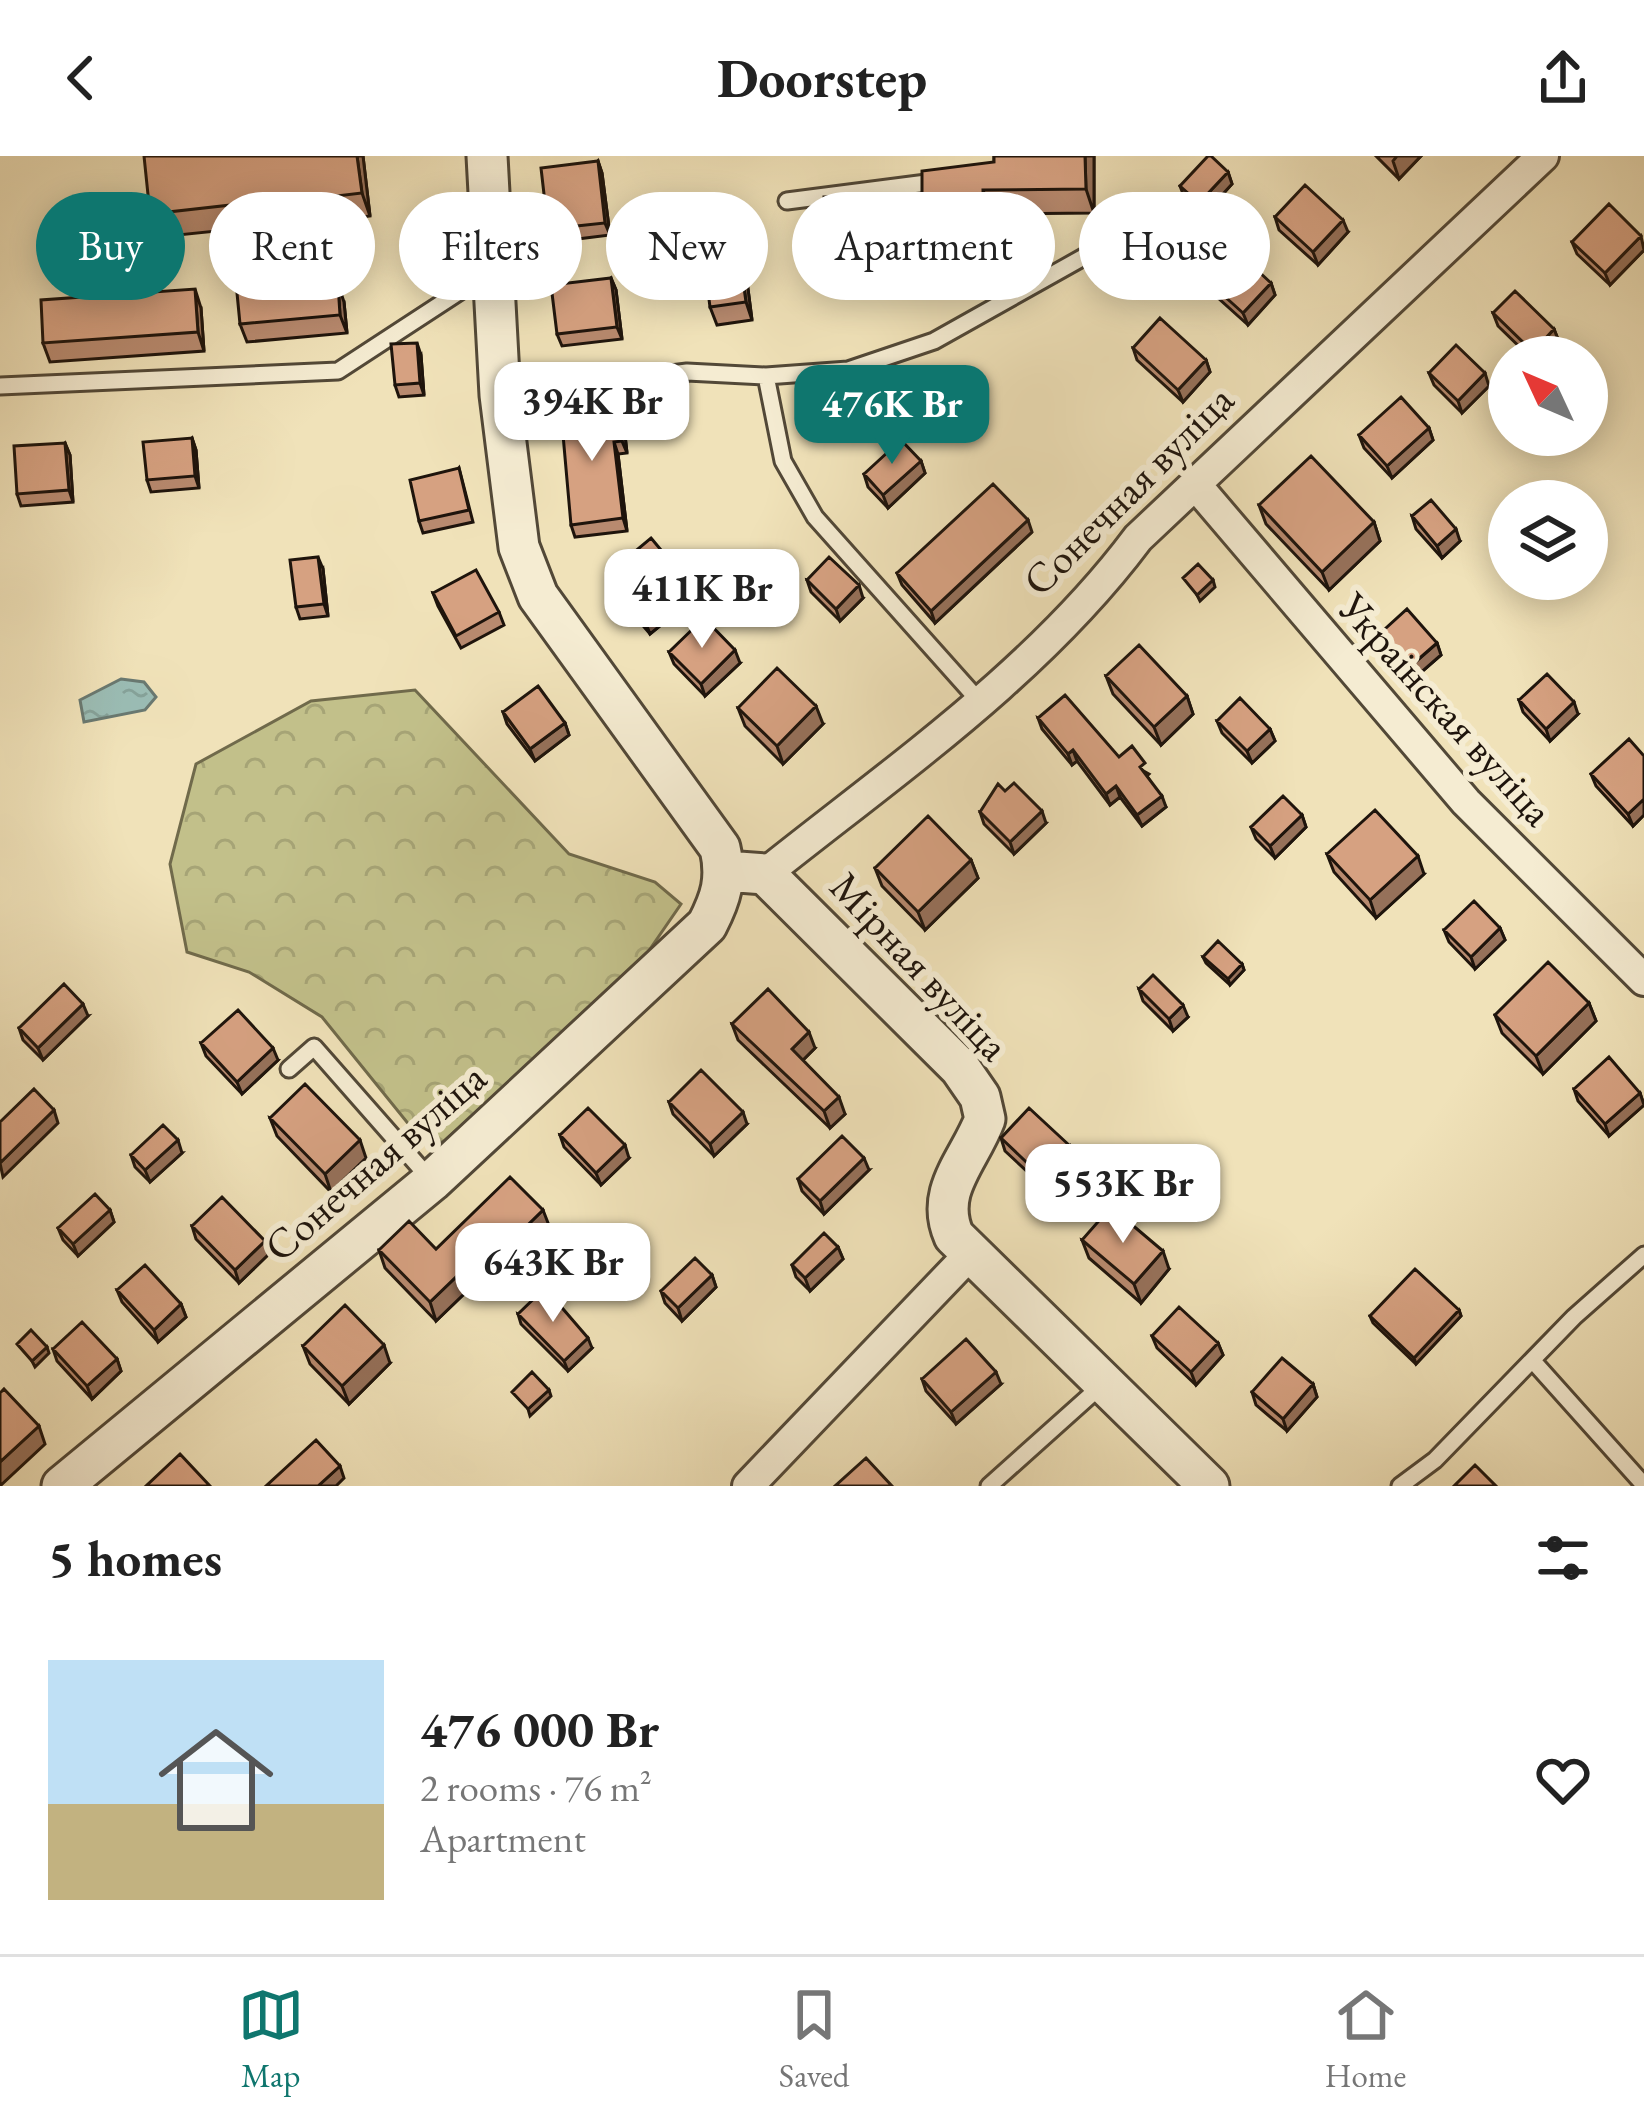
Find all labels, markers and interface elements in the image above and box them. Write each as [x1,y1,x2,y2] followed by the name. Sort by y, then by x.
[717,43,927,113] text: Doorstep
[48,45,114,111] icon: back
[1530,45,1596,111] icon: share
[36,192,185,300] chip: Buy
[209,192,375,300] chip: Rent
[399,192,582,300] chip: Filters
[606,192,768,300] chip: New
[792,192,1055,300] chip: Apartment
[1079,192,1270,300] chip: House
[1488,336,1608,456] north arrow
[1488,336,1608,600] map controls
[481,362,703,464] pin: 394K Br
[781,365,1003,467] pin: 476K Br
[1011,373,1245,607] street label: Сонечная вуліца
[521,375,663,426] text: 394K Br
[821,378,963,429] text: 476K Br
[1488,480,1608,600] button: layers
[591,549,813,651] pin: 411K Br
[631,562,773,613] text: 411K Br
[1326,580,1566,838] street label: Украінская вуліца
[818,860,1022,1072] street label: Мірная вуліца
[252,1050,498,1274] street label: Сонечная вуліца
[1012,1144,1234,1246] pin: 553K Br
[1052,1157,1194,1208] text: 553K Br
[442,1223,664,1325] pin: 643K Br
[482,1236,624,1287] text: 643K Br
[48,1525,222,1591] text: 5 homes
[1530,1525,1596,1591] icon: filters
[420,1696,659,1762] text: 476 000 Br
[144,1708,288,1852] icon: home
[1530,1747,1596,1813] icon: heart
[420,1762,652,1813] text: 2 rooms · 76 m²
[420,1813,586,1864] text: Apartment
[238,1982,304,2097] tab: Map
[779,1982,850,2097] tab: Saved
[1325,1982,1406,2097] tab: Home

